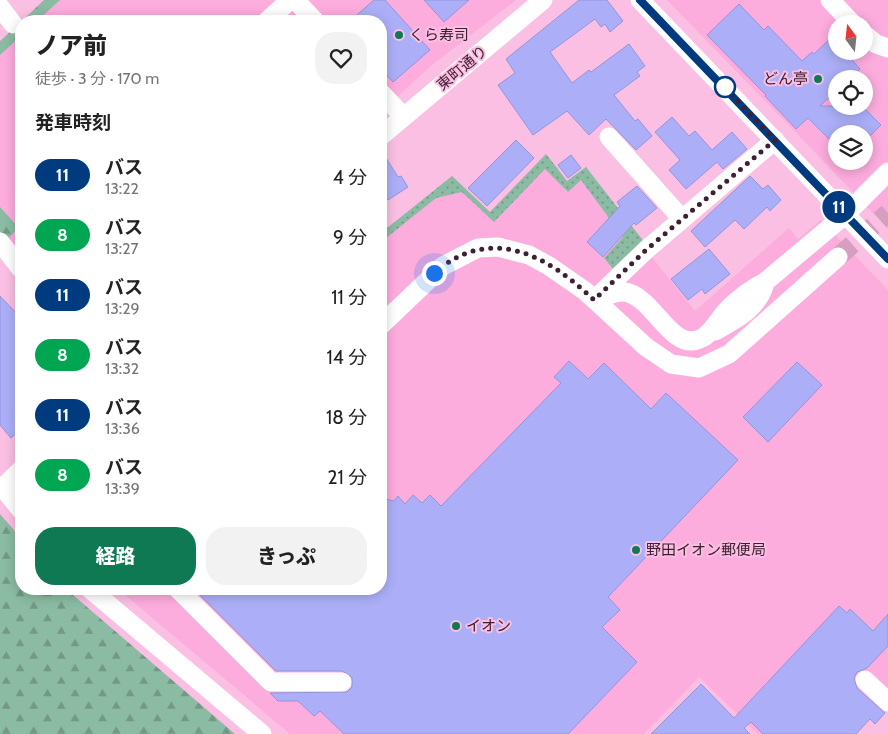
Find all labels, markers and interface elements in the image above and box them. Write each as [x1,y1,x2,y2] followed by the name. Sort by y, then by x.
[828,15,872,60] north arrow
[828,15,873,170] map controls
[409,26,469,44] place label: くら寿司
[393,29,405,41] marker: くら寿司
[35,31,107,60] text: ノア前
[315,32,367,84] button: heart
[433,42,491,94] street label: 東町通り
[35,69,159,88] text: 徒歩 · 3 分 · 170 m
[763,70,808,88] place label: どん亭
[828,70,873,115] button: locate
[812,73,824,85] marker: どん亭
[714,76,736,98] unlabelled marker
[35,111,111,134] text: 発車時刻
[828,125,873,170] button: layers
[105,156,143,179] text: バス
[56,164,69,186] text: 11
[333,166,367,189] text: 4 分
[105,179,139,198] text: 13:22
[816,191,862,223] line badge: 11
[832,196,846,218] text: 11
[105,216,143,239] text: バス
[57,224,68,246] text: 8
[333,226,367,249] text: 9 分
[105,239,139,258] text: 13:27
[422,261,447,286] your location
[105,276,143,299] text: バス
[56,284,69,306] text: 11
[331,286,367,309] text: 11 分
[105,299,140,318] text: 13:29
[105,336,143,359] text: バス
[57,344,68,366] text: 8
[327,346,367,369] text: 14 分
[105,359,139,378] text: 13:32
[105,396,143,419] text: バス
[56,404,69,426] text: 11
[326,406,367,429] text: 18 分
[105,419,140,438] text: 13:36
[105,456,143,479] text: バス
[57,464,68,486] text: 8
[328,466,367,489] text: 21 分
[105,479,140,498] text: 13:39
[35,527,196,585] button: 経路
[206,527,367,585] button: きっぷ
[646,541,766,559] place label: 野田イオン郵便局
[630,544,642,556] marker: 野田イオン郵便局
[466,617,511,635] place label: イオン
[450,620,462,632] marker: イオン

